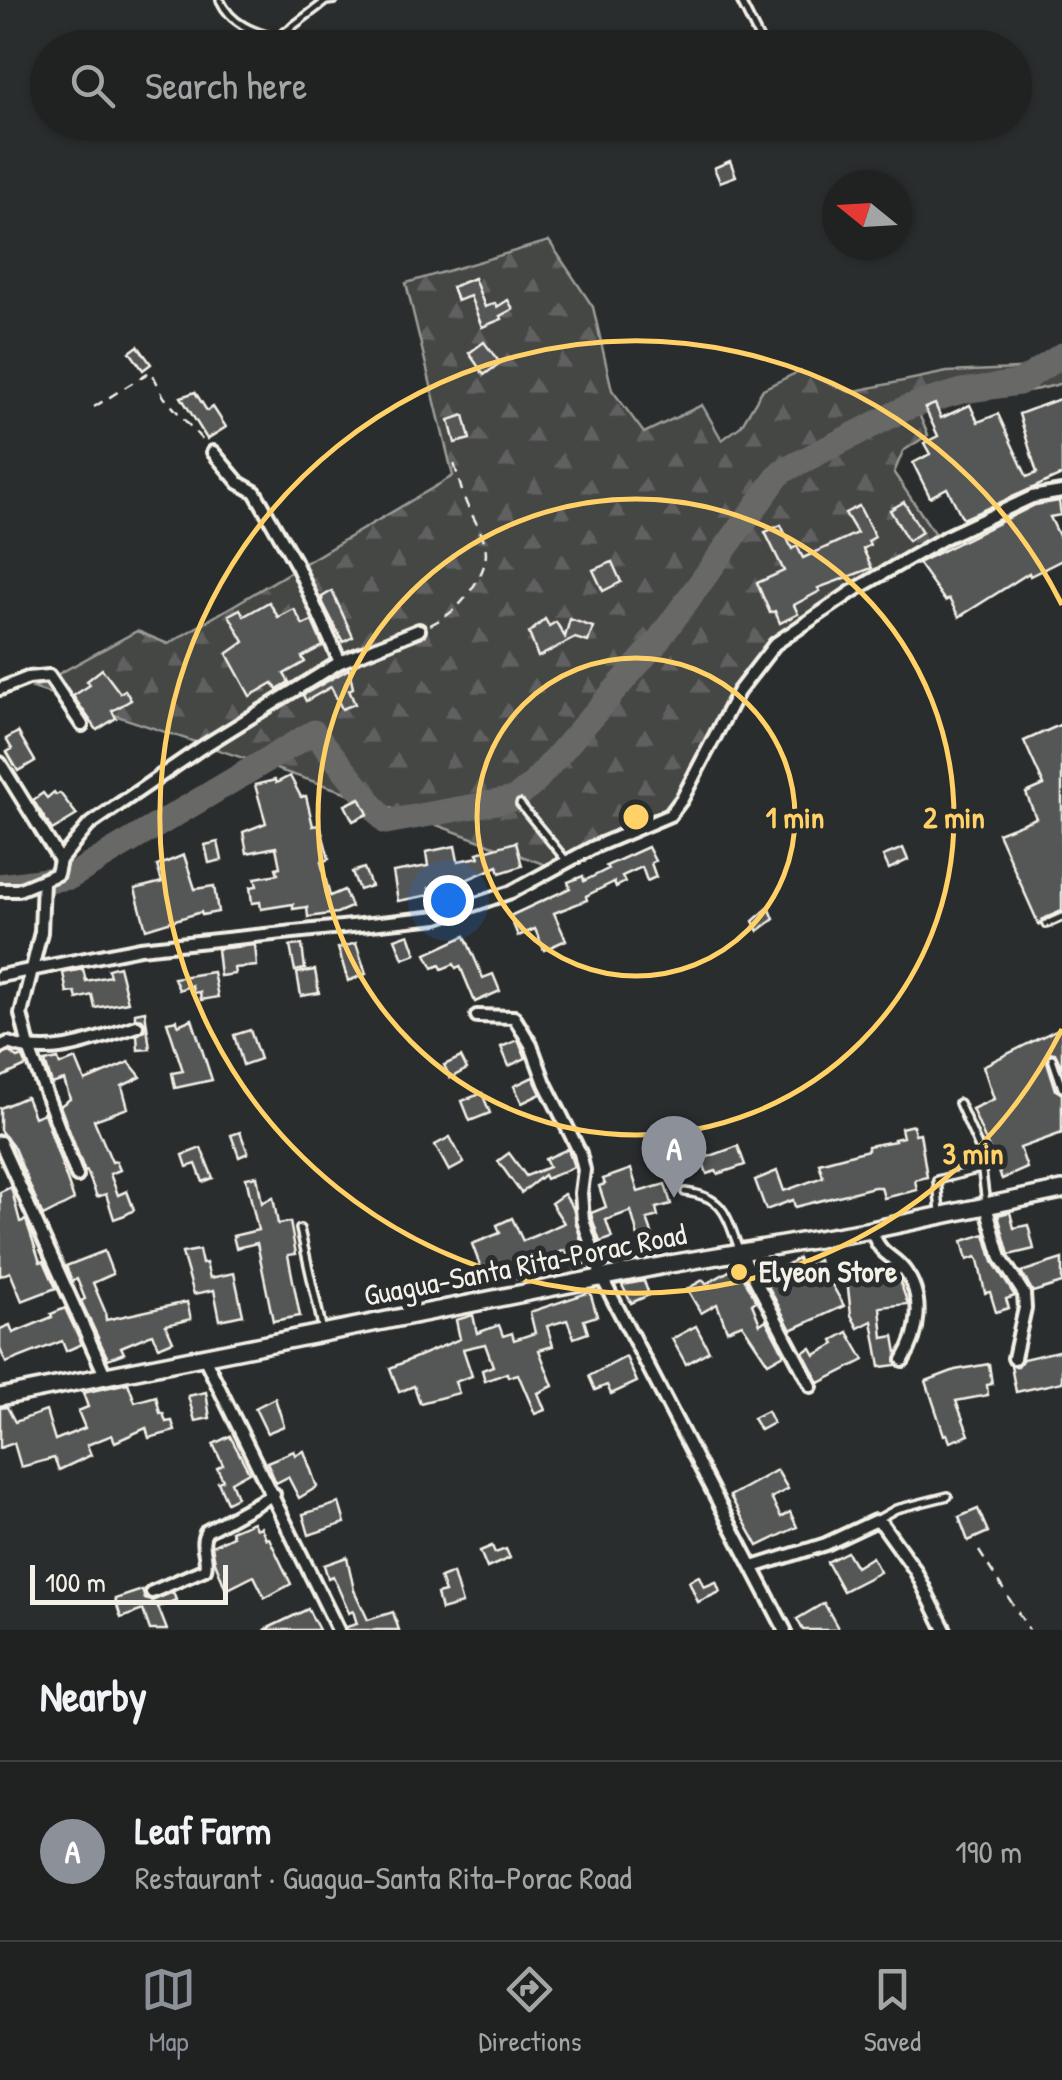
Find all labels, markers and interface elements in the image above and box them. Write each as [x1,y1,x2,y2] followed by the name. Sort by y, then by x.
[30,30,1032,140] search box
[65,58,120,113] icon: search
[145,59,307,111] text: Search here
[822,170,912,260] north arrow
[766,797,824,837] text: 1 min
[923,797,985,837] text: 2 min
[618,799,654,835] centre of rings
[423,875,474,926] your location
[642,1116,706,1198] pin: A
[942,1133,1004,1173] text: 3 min
[360,1213,690,1315] street label: Guagua-Santa Rita-Porac Road
[759,1251,897,1292] place label: Elyeon Store
[728,1261,750,1283] marker: Elyeon Store
[30,1560,228,1604] scale bar
[45,1563,106,1601] text: 100 m
[40,1667,147,1724] text: Nearby
[135,1804,271,1856] text: Leaf Farm
[65,1830,80,1873] text: A
[955,1830,1022,1873] text: 190 m
[135,1856,632,1899] text: Restaurant · Guagua-Santa Rita-Porac Road
[141,1962,196,2060] tab: Map
[478,1962,581,2060] tab: Directions
[864,1962,921,2060] tab: Saved

